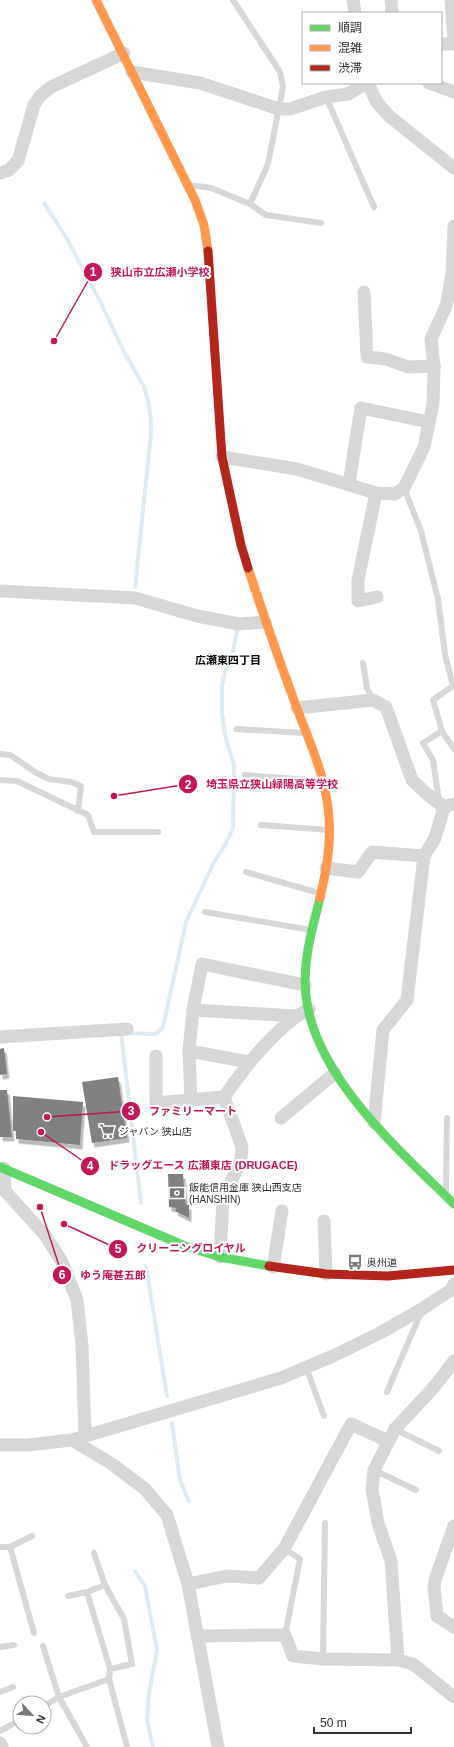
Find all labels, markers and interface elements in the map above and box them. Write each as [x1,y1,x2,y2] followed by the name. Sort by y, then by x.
[302,12,442,84] legend
[338,21,362,35] text: 順調
[338,41,362,55] text: 混雑
[338,61,362,75] text: 渋滞
[83,260,218,283] callout: 狭山市立広瀬小学校
[90,265,97,279] text: 1
[111,266,210,278] text: 狭山市立広瀬小学校
[195,654,261,666] district label: 広瀬東四丁目
[178,773,346,796] callout: 埼玉県立狭山緑陽高等学校
[185,778,192,792] text: 2
[206,778,338,790] text: 埼玉県立狭山緑陽高等学校
[121,1100,245,1123] callout: ファミリーマート
[128,1104,135,1118] text: 3
[149,1105,237,1117] text: ファミリーマート
[98,1122,116,1140] supermarket icon: ジャパン 狭山店
[119,1126,192,1137] place label: ジャパン 狭山店
[80,1154,306,1177] callout: ドラッグエース 広瀬東店 (DRUGACE)
[87,1159,94,1173] text: 4
[108,1159,298,1171] text: ドラッグエース 広瀬東店 (DRUGACE)
[189,1182,302,1205] place label: 飯能信用金庫 狭山西支店 (HANSHIN)
[168,1184,186,1202] bank icon: 飯能信用金庫 狭山西支店 (HANSHIN)
[108,1237,254,1260] callout: クリーニングロイヤル
[115,1242,122,1256] text: 5
[136,1242,246,1254] text: クリーニングロイヤル
[346,1253,364,1271] bus stop icon: 奥州道
[367,1257,397,1268] place label: 奥州道
[52,1264,154,1287] callout: ゆう庵甚五郎
[59,1268,66,1282] text: 6
[80,1269,146,1281] text: ゆう庵甚五郎
[12,1695,52,1735] north arrow
[314,1709,411,1735] scale bar
[34,1713,48,1726] text: N
[320,1716,347,1730] text: 50 m

